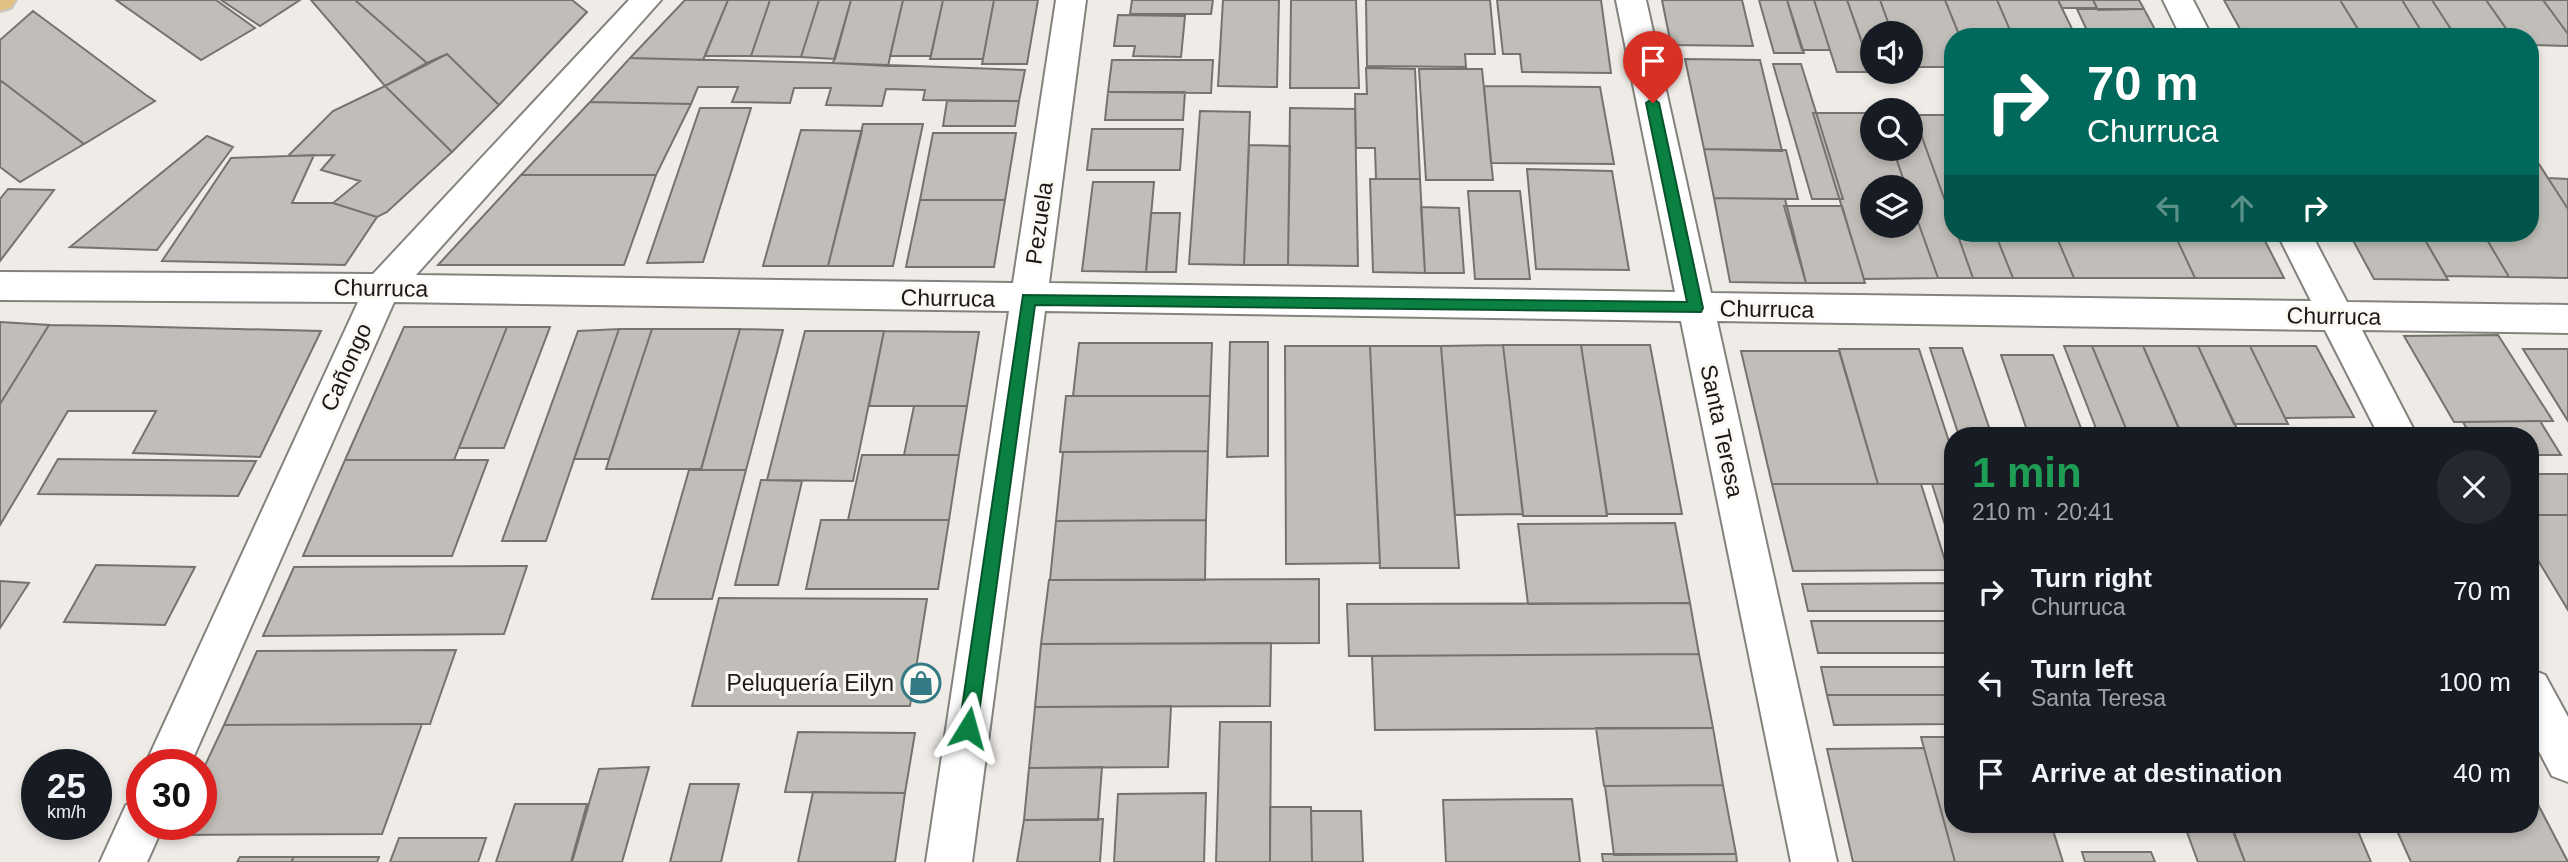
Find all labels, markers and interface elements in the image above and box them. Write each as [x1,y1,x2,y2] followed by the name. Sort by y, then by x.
[1860,21,1923,238] map controls
[1860,21,1923,84] button: sound
[1623,31,1683,103] pin
[1634,42,1672,80] icon: arrive
[1972,56,2063,147] icon: right
[2087,56,2199,110] text: 70 m
[1860,98,1923,161] button: search
[2087,113,2219,149] text: Churruca
[1860,175,1923,238] button: layers
[1020,180,1058,266] street label: Pezuela
[2150,189,2188,227] icon: left
[2223,189,2261,227] icon: ahead
[2296,189,2334,227] icon: right
[333,274,429,302] street label: Churruca
[900,284,996,312] street label: Churruca
[1719,295,1815,323] street label: Churruca
[2286,302,2382,330] street label: Churruca
[315,319,377,415] street label: Cañongo
[1695,362,1749,500] street label: Santa Teresa
[1972,449,2082,496] text: 1 min
[2437,450,2511,524] button: close
[1972,499,2114,525] text: 210 m · 20:41
[2031,563,2152,593] text: Turn right
[1972,573,2010,611] icon: right
[2453,576,2511,606] text: 70 m
[2031,594,2126,620] text: Churruca
[2031,654,2133,684] text: Turn left
[900,662,942,704] shop icon: Peluquería Eilyn
[1972,664,2010,702] icon: left
[2439,667,2511,697] text: 100 m
[727,670,894,696] place label: Peluquería Eilyn
[2031,685,2166,711] text: Santa Teresa
[931,691,1005,765] position arrow
[126,749,217,840] speed limit sign: 30
[1972,755,2010,793] icon: arrive
[2031,758,2282,788] text: Arrive at destination
[2453,758,2511,788] text: 40 m
[47,766,86,805] text: 25
[47,802,86,822] text: km/h

